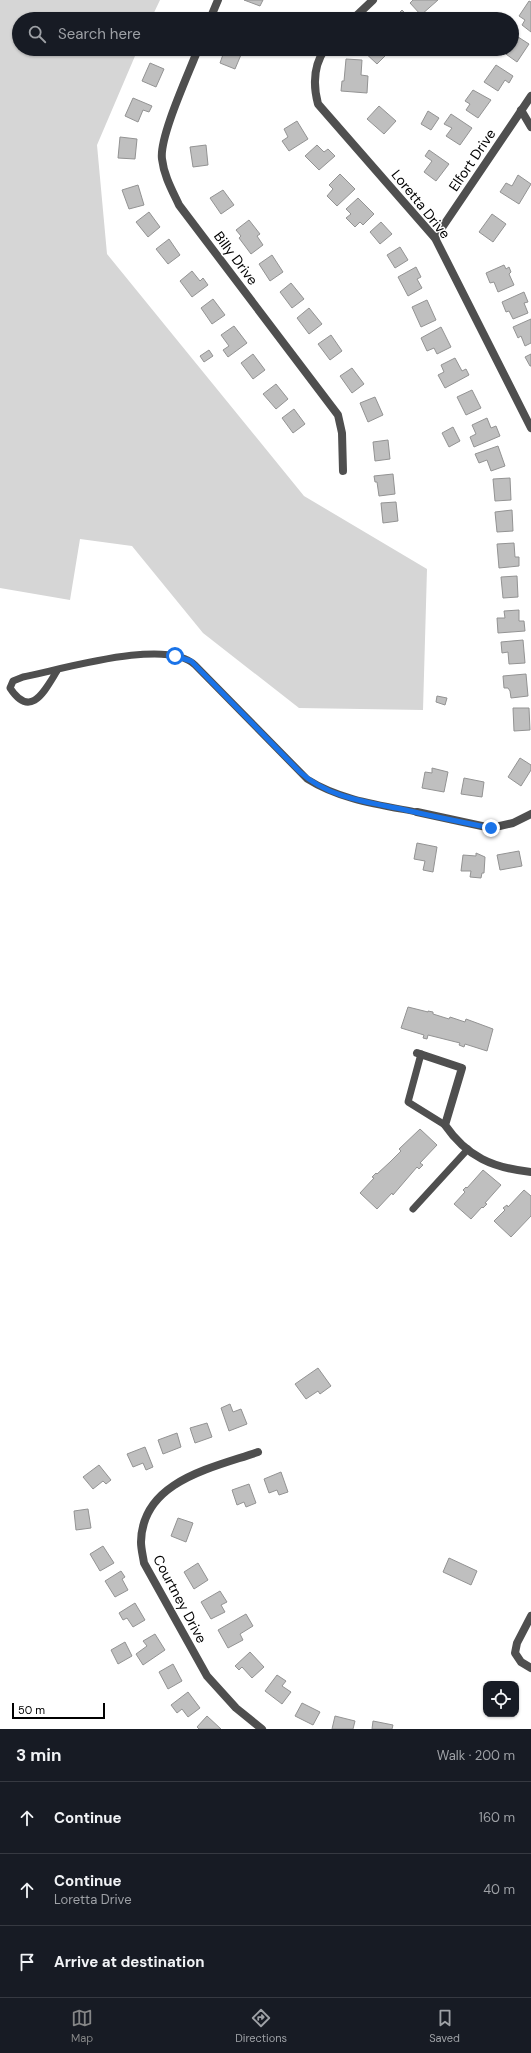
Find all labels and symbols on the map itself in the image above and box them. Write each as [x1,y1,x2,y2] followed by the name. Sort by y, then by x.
[445,125,499,195] street label: Elfort Drive
[388,166,454,242] street label: Loretta Drive
[210,228,262,288] street label: Billy Drive
[166,647,184,665] route start
[482,819,500,837] route end
[149,1552,211,1646] street label: Courtney Drive
[12,1701,105,1720] scale bar

